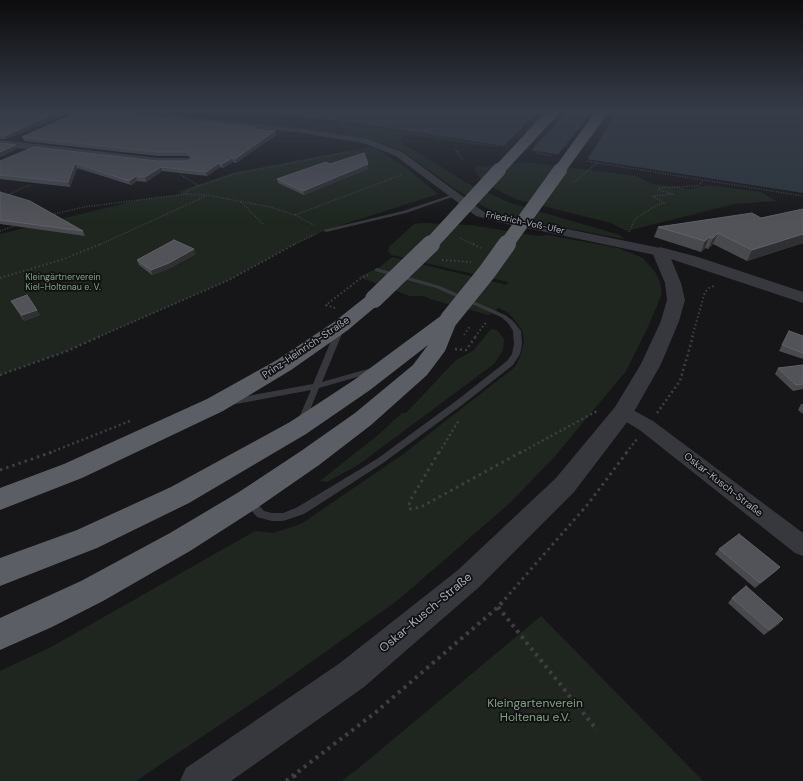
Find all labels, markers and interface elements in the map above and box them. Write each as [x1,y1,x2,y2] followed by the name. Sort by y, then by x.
[485,209,565,237] street label: Friedrich-Voß-Ufer
[25,273,101,294] park label: Kleingärtnerverein Kiel-Holtenau e. V.
[260,314,352,382] street label: Prinz-Heinrich-Straße
[681,451,765,519] street label: Oskar-Kusch-Straße
[377,570,475,656] street label: Oskar-Kusch-Straße
[487,697,583,725] park label: Kleingartenverein Holtenau e.V.

